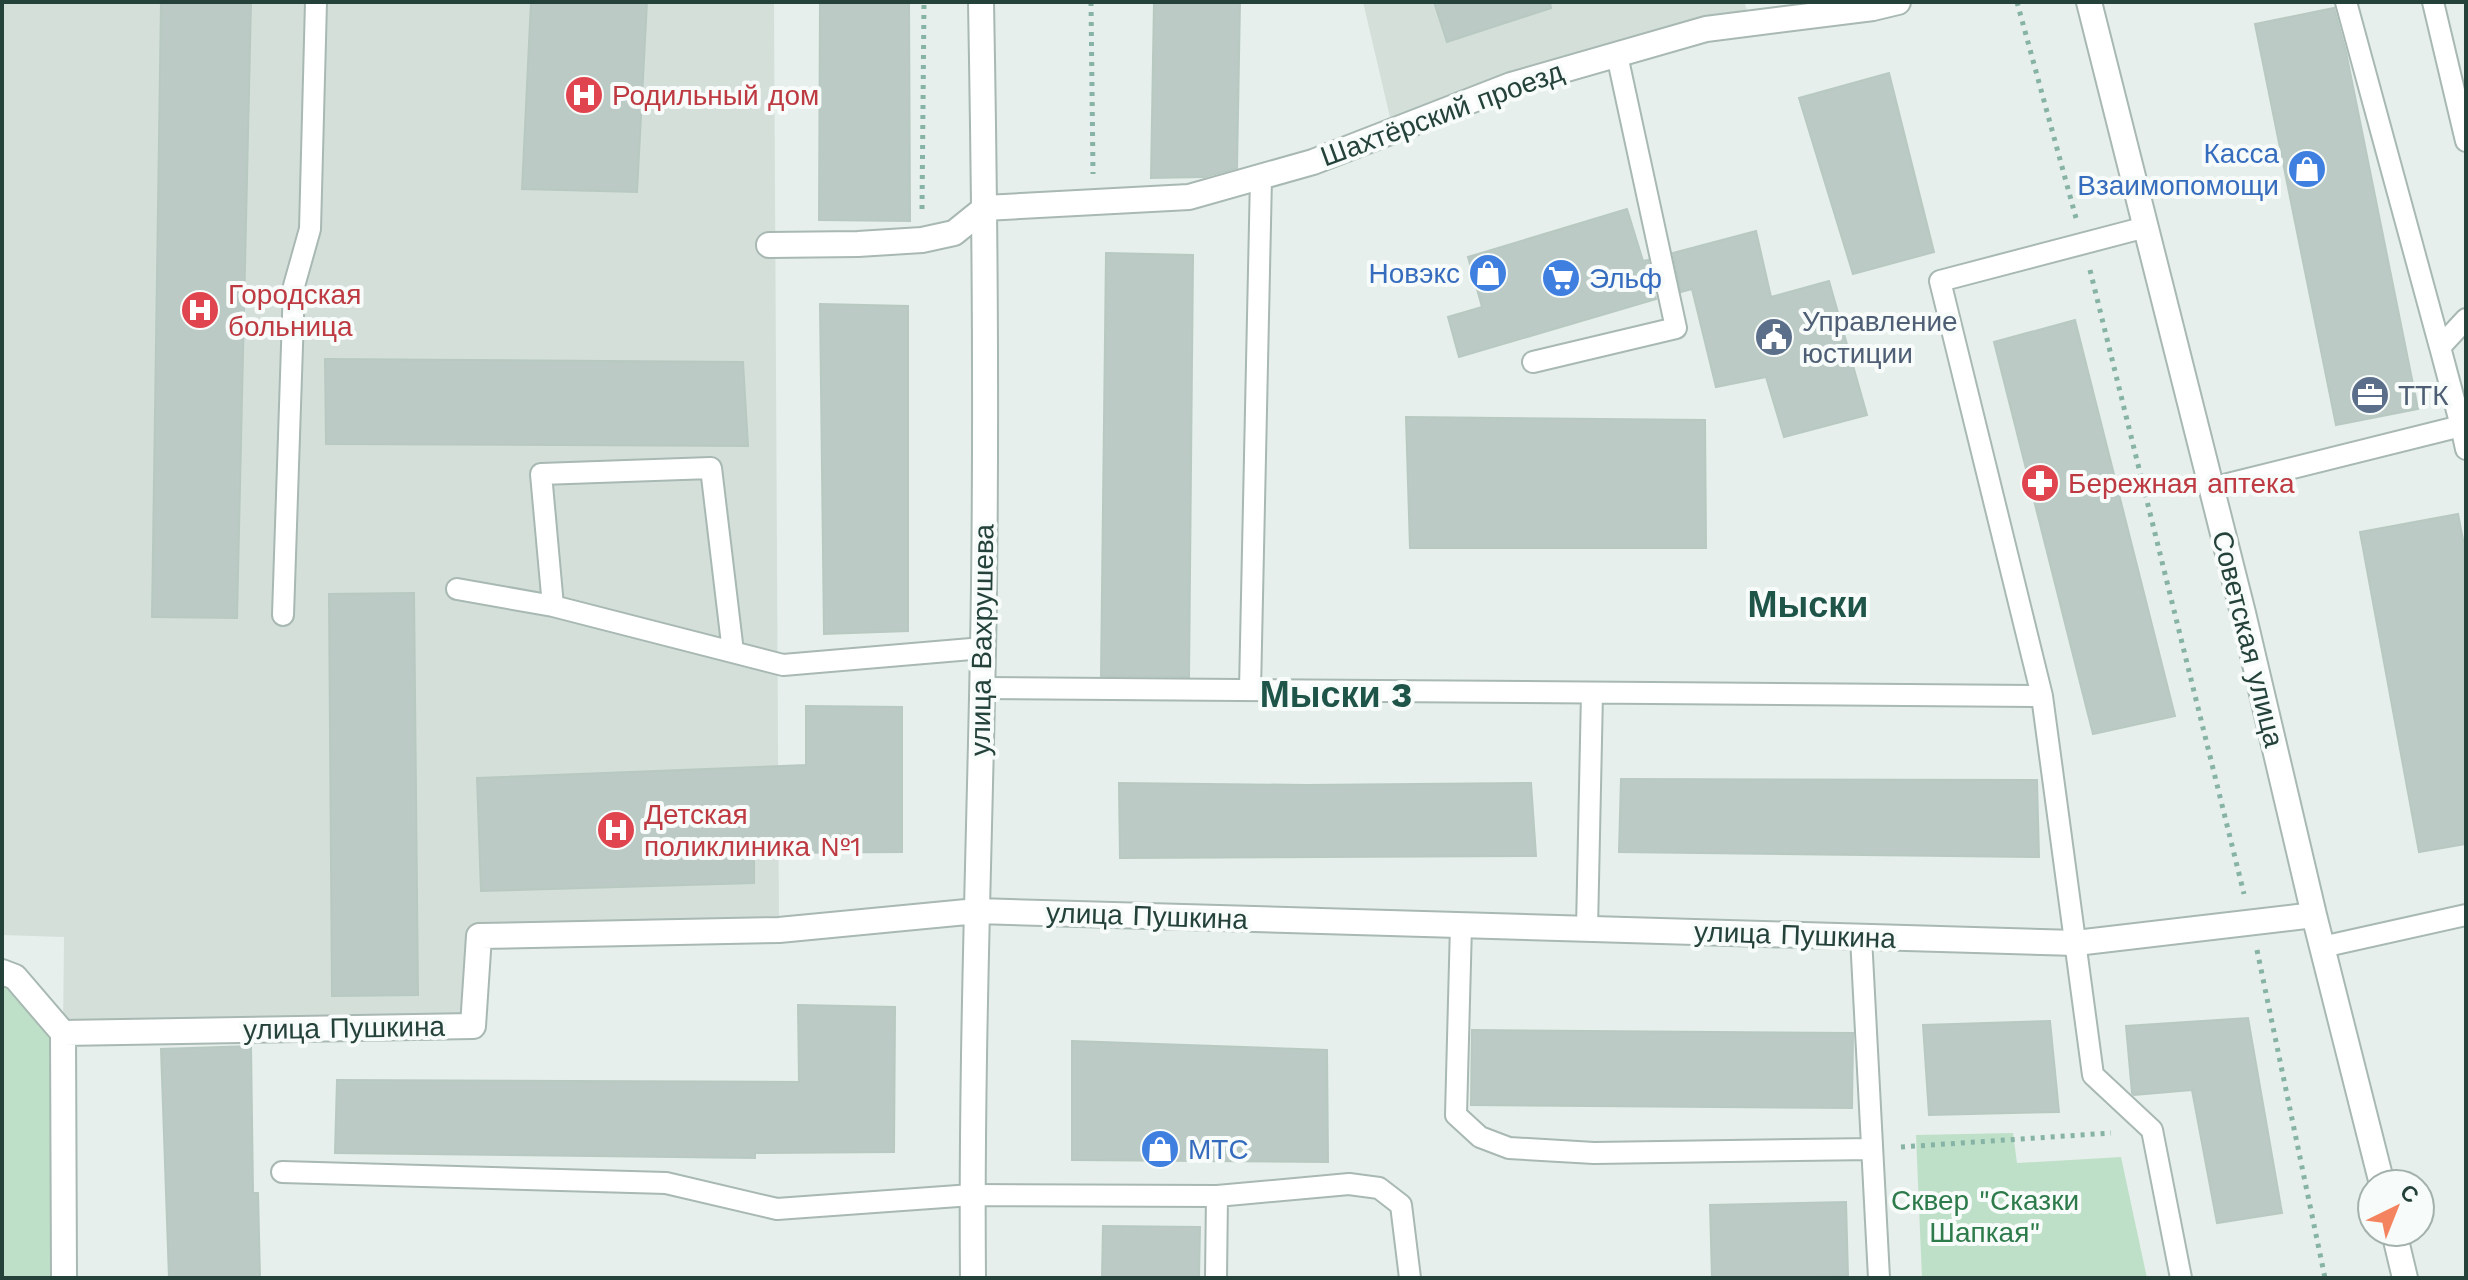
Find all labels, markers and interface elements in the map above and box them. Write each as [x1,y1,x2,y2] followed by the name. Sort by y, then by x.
[1316,55,1568,173] street label: Шахтёрский проезд
[563,74,605,116] hospital icon: Родильный дом
[612,79,819,112] place label: Родильный дом
[2077,137,2279,202] place label: Касса Взаимопомощи
[2286,148,2328,190] shop icon: Касса Взаимопомощи
[1467,252,1509,294] shop icon: Новэкс
[1368,257,1460,290] place label: Новэкс
[1540,257,1582,299] supermarket icon: Эльф
[1589,262,1662,295] place label: Эльф
[228,278,361,343] place label: Городская больница
[179,289,221,331] hospital icon: Городская больница
[1802,305,1958,370] place label: Управление юстиции
[1753,316,1795,358] public building icon: Управление юстиции
[2349,374,2391,416] office icon: ТТК
[2398,379,2449,412] place label: ТТК
[2019,462,2061,504] pharmacy icon: Бережная аптека
[2068,467,2295,500] place label: Бережная аптека
[963,523,1001,756] street label: улица Вахрушева
[2205,527,2291,751] street label: Советская улица
[1748,584,1868,626] district label: Мыски
[1260,674,1412,716] district label: Мыски 3
[644,798,861,863] place label: Детская поликлиника №1
[595,809,637,851] hospital icon: Детская поликлиника №1
[1045,896,1249,936] street label: улица Пушкина
[1693,915,1897,955] street label: улица Пушкина
[243,1010,446,1046] street label: улица Пушкина
[1139,1128,1181,1170] shop icon: МТС
[1188,1133,1249,1166] place label: МТС
[2356,1168,2436,1248] north arrow
[2395,1179,2424,1208] text: С
[1891,1184,2079,1249] park label: Сквер "Сказки Шапкая"

